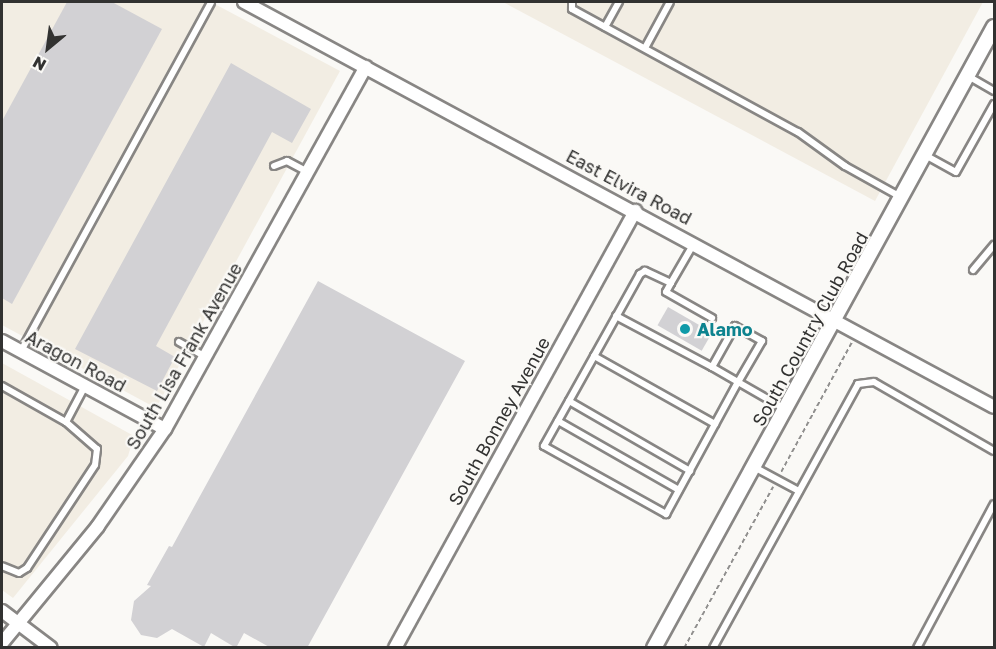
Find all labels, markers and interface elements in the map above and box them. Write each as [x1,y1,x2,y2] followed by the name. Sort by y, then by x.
[18,18,78,78] north arrow
[29,52,49,75] text: N
[563,145,695,229] street label: East Elvira Road
[748,228,872,430] street label: South Country Club Road
[122,259,246,453] street label: South Lisa Frank Avenue
[697,318,753,340] place label: Alamo
[678,322,692,336] marker: Alamo
[22,326,130,396] street label: Aragon Road
[444,333,554,509] street label: South Bonney Avenue

